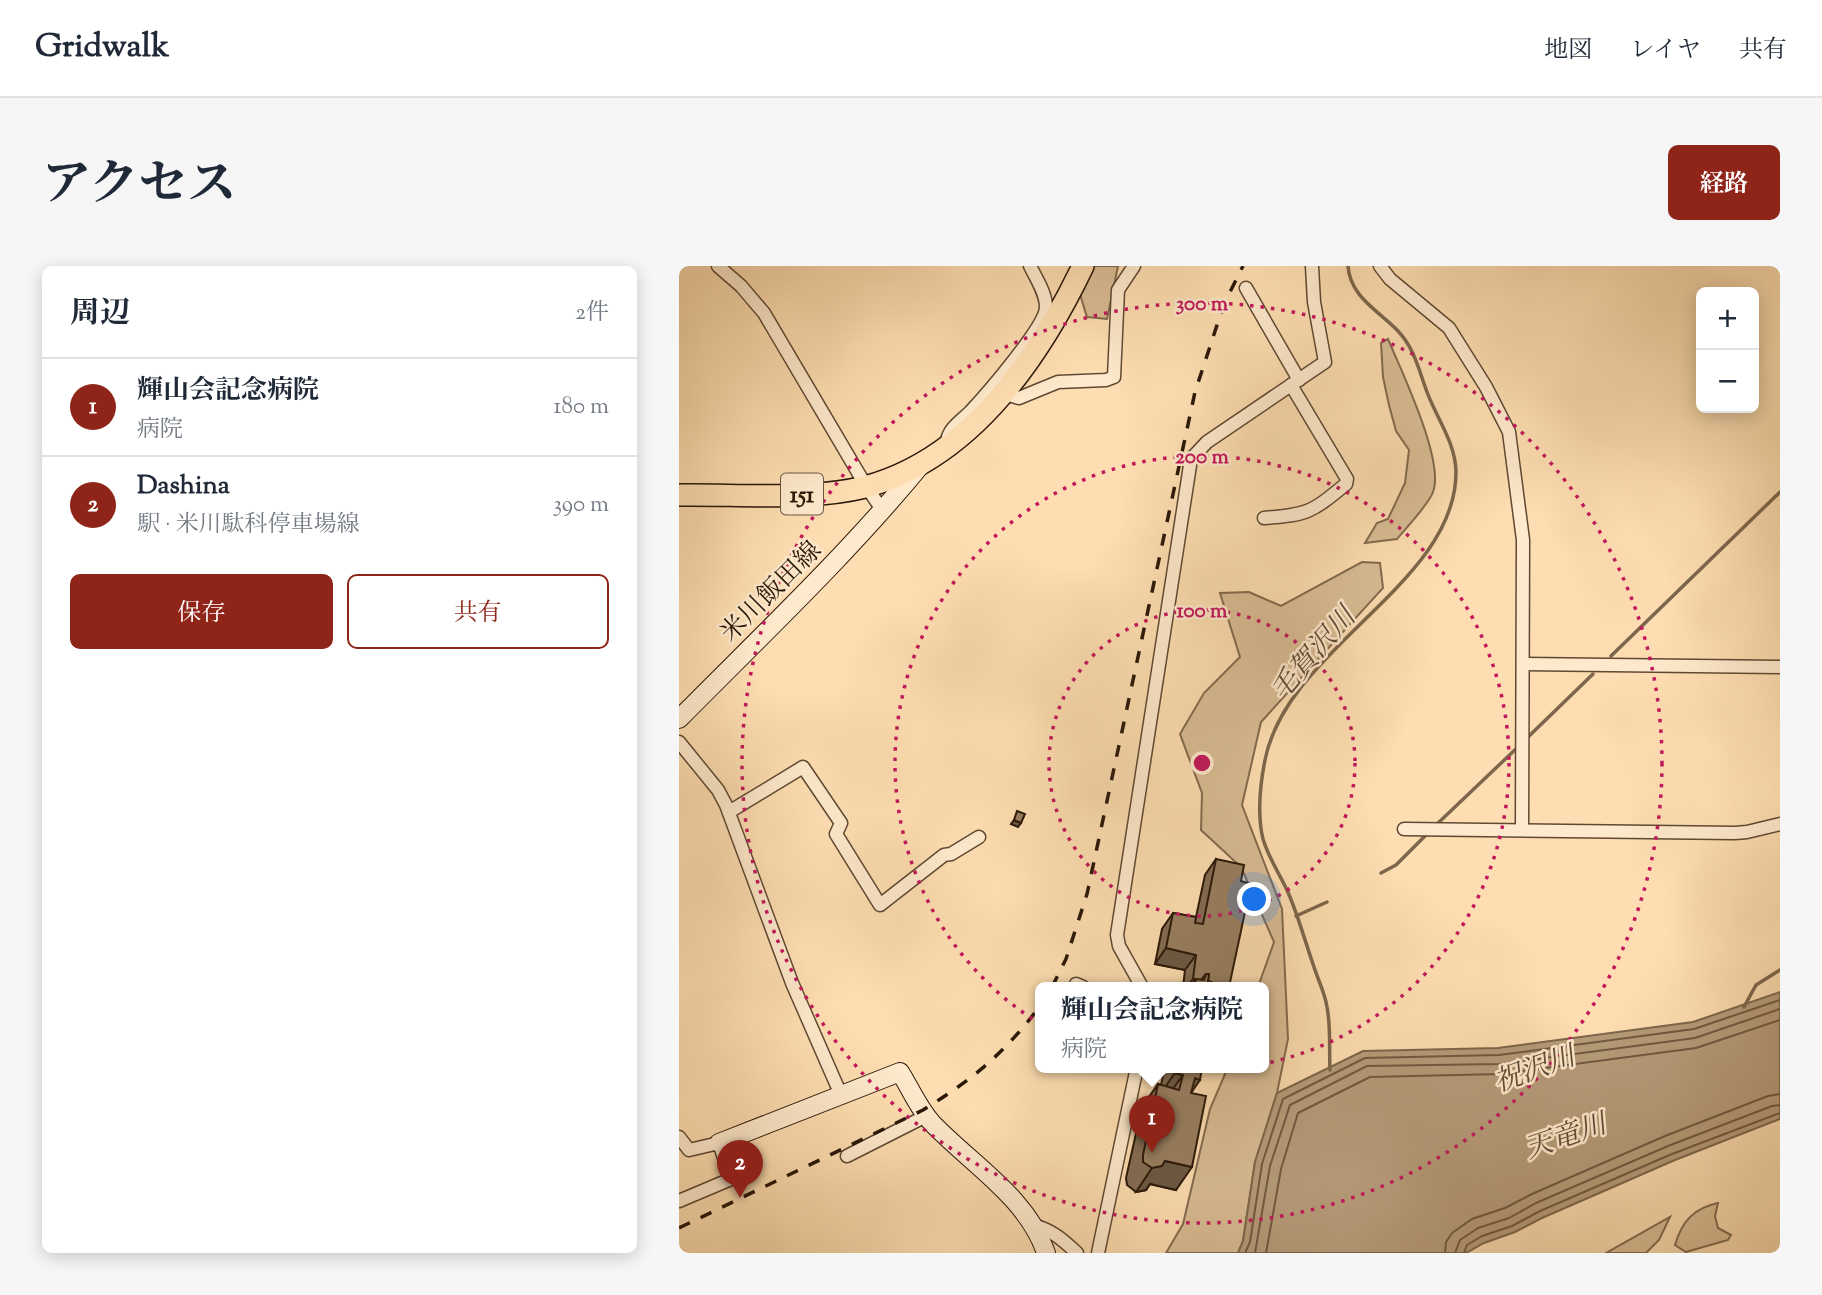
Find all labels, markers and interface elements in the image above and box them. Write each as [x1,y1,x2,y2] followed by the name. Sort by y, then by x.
[35,24,169,72] text: Gridwalk
[1544,34,1592,68] text: 地図
[1630,34,1701,68] text: レイヤ
[1739,34,1787,68] text: 共有
[1668,145,1780,220] button: 経路
[42,152,237,222] text: アクセス
[1696,287,1759,413] map controls
[1696,287,1759,350] button: +
[1176,290,1229,320] text: 300 m
[70,293,130,336] text: 周辺
[575,297,609,330] text: 2件
[1696,350,1759,413] button: −
[137,373,319,410] text: 輝山会記念病院
[89,391,97,424] text: 1
[554,391,609,424] text: 180 m
[137,414,183,447] text: 病院
[1175,443,1230,473] text: 200 m
[137,468,230,505] text: Dashina
[781,474,823,514] road number: 151
[88,489,98,522] text: 2
[553,489,609,522] text: 390 m
[137,509,360,542] text: 駅 · 米川駄科停車場線
[713,534,831,652] street label: 米川飯田線
[70,574,333,649] button: 保存
[347,574,609,649] button: 共有
[1177,597,1228,627] text: 100 m
[1262,597,1368,710] water label: 毛賀沢川
[1190,751,1214,775] centre of rings
[1237,882,1271,916] your location
[1035,982,1269,1073] popup
[1061,993,1243,1030] text: 輝山会記念病院
[1061,1034,1107,1067] text: 病院
[1489,1037,1584,1104] water label: 祝沢川
[1129,1095,1175,1153] pin: 1
[1520,1104,1615,1170] water label: 天竜川
[717,1140,763,1198] pin: 2

